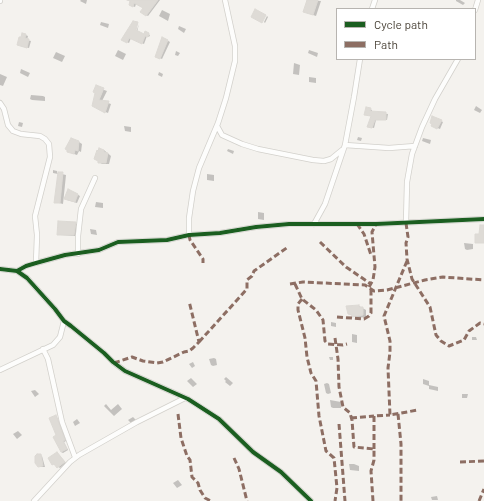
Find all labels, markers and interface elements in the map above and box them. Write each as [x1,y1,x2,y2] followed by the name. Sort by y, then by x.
[336,8,476,60] legend
[374,17,428,31] text: Cycle path
[374,37,398,51] text: Path

